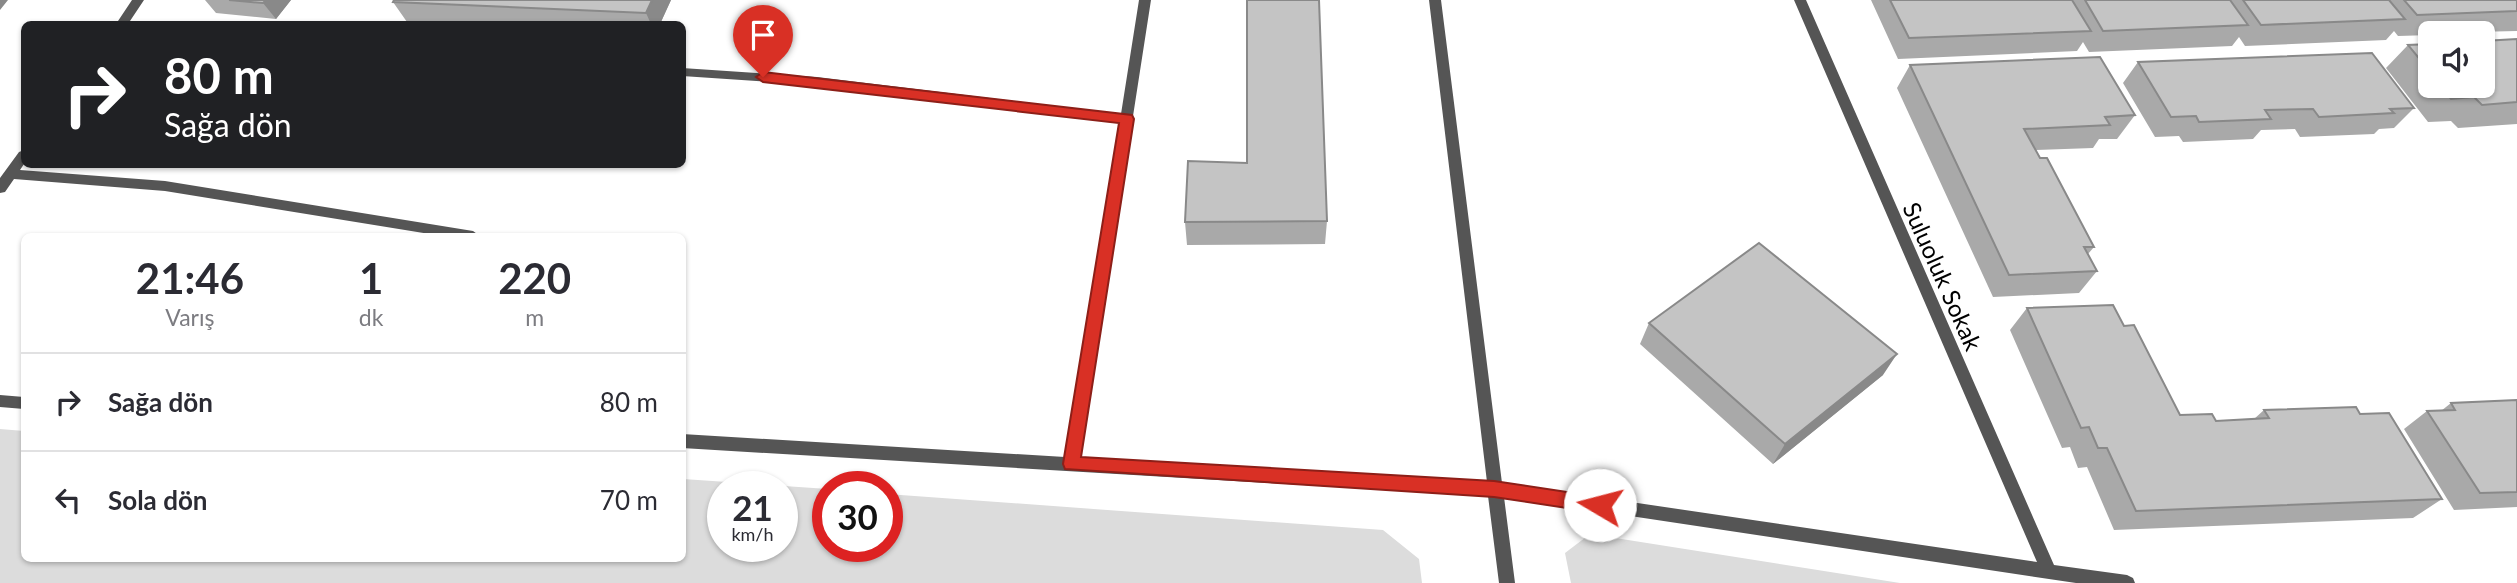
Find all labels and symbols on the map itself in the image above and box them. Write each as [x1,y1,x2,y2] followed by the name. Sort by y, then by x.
[733,5,793,77] pin
[1897,197,1989,355] street label: Suluoluk Sokak
[1563,468,1637,542] position arrow
[812,471,903,562] speed limit sign: 30

